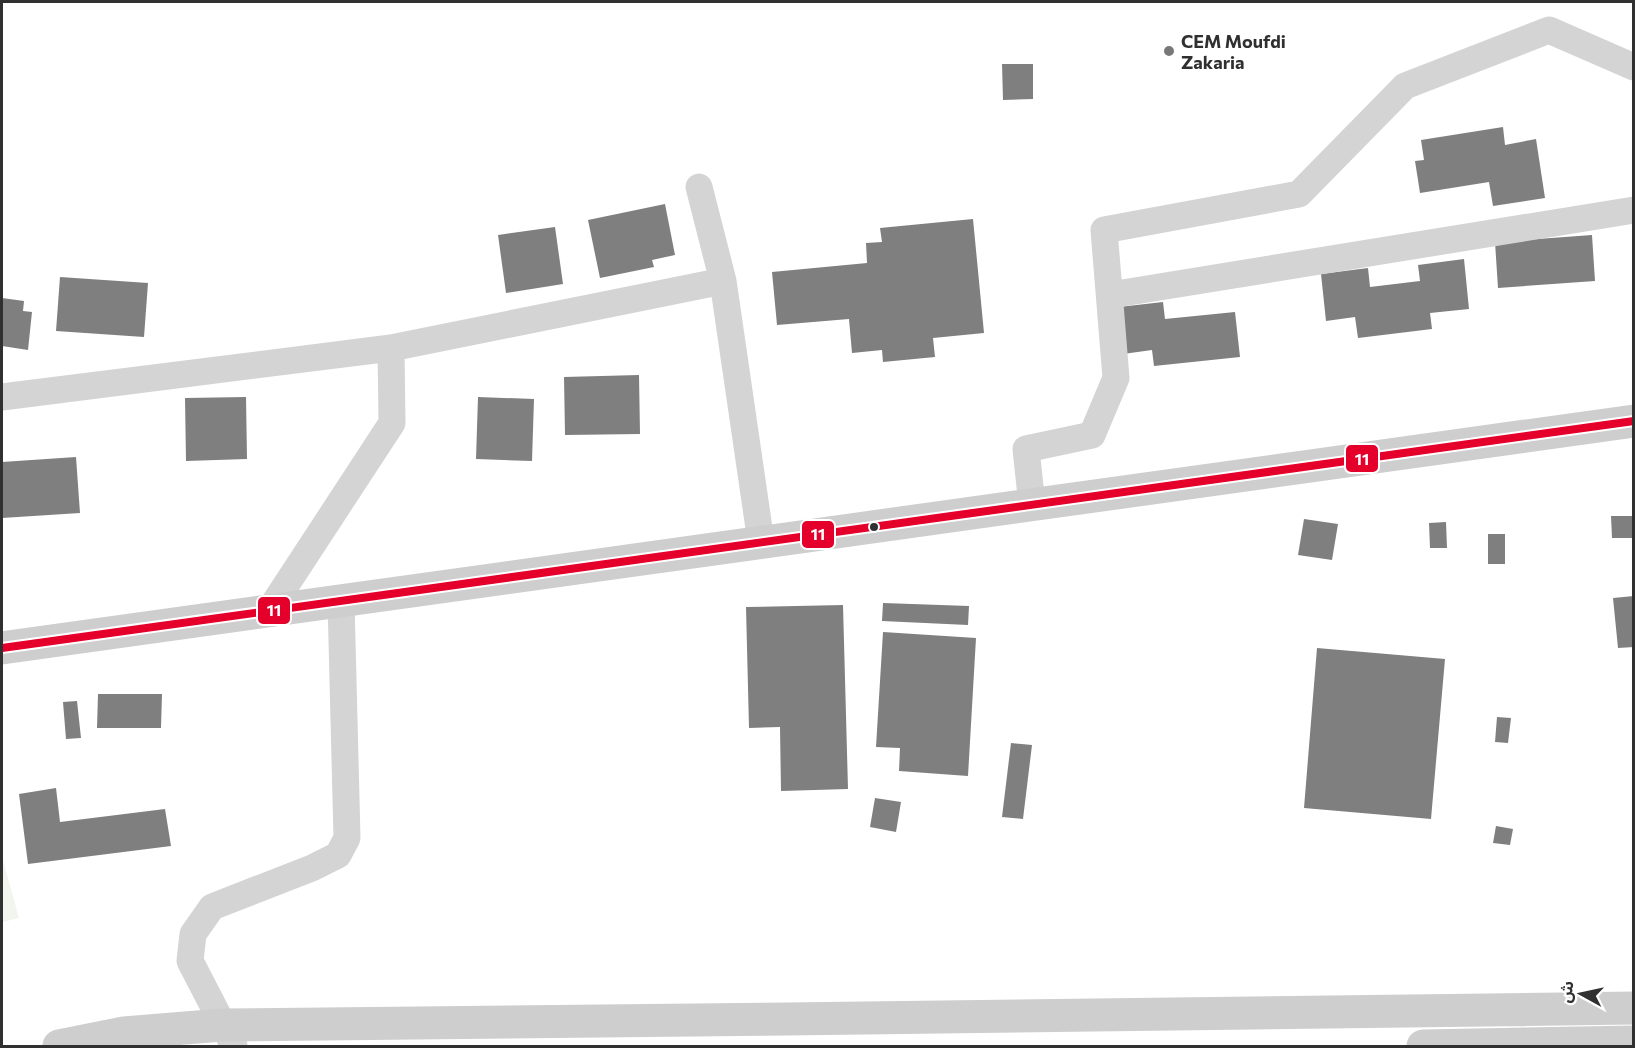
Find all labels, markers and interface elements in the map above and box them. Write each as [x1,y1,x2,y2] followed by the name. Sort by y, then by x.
[1181,30,1286,73] place label: CEM Moufdi Zakaria
[1162,44,1176,58] marker: CEM Moufdi Zakaria
[1345,444,1379,473] line badge: 11
[1355,449,1369,468] text: 11
[801,520,835,549] line badge: 11
[868,521,880,533] unlabelled marker
[811,524,825,543] text: 11
[257,596,291,625] line badge: 11
[267,600,281,619] text: 11
[1551,964,1611,1024] north arrow
[1555,980,1578,1004] text: ش

